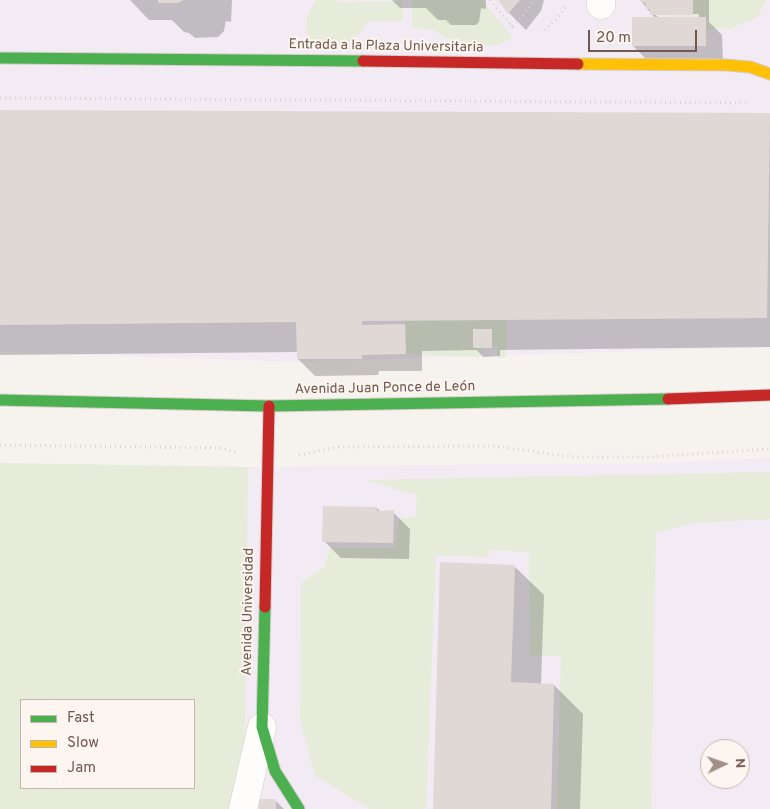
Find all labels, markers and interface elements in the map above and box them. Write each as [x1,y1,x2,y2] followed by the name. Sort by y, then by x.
[590,20,699,52] scale bar
[596,29,631,48] text: 20 m
[288,37,484,57] street label: Entrada a la Plaza Universitaria
[295,379,475,399] street label: Avenida Juan Ponce de León
[239,548,259,676] street label: Avenida Universidad
[20,699,195,789] legend
[67,709,95,728] text: Fast
[67,734,99,753] text: Slow
[700,739,750,789] north arrow
[731,758,748,769] text: N
[67,759,96,778] text: Jam

